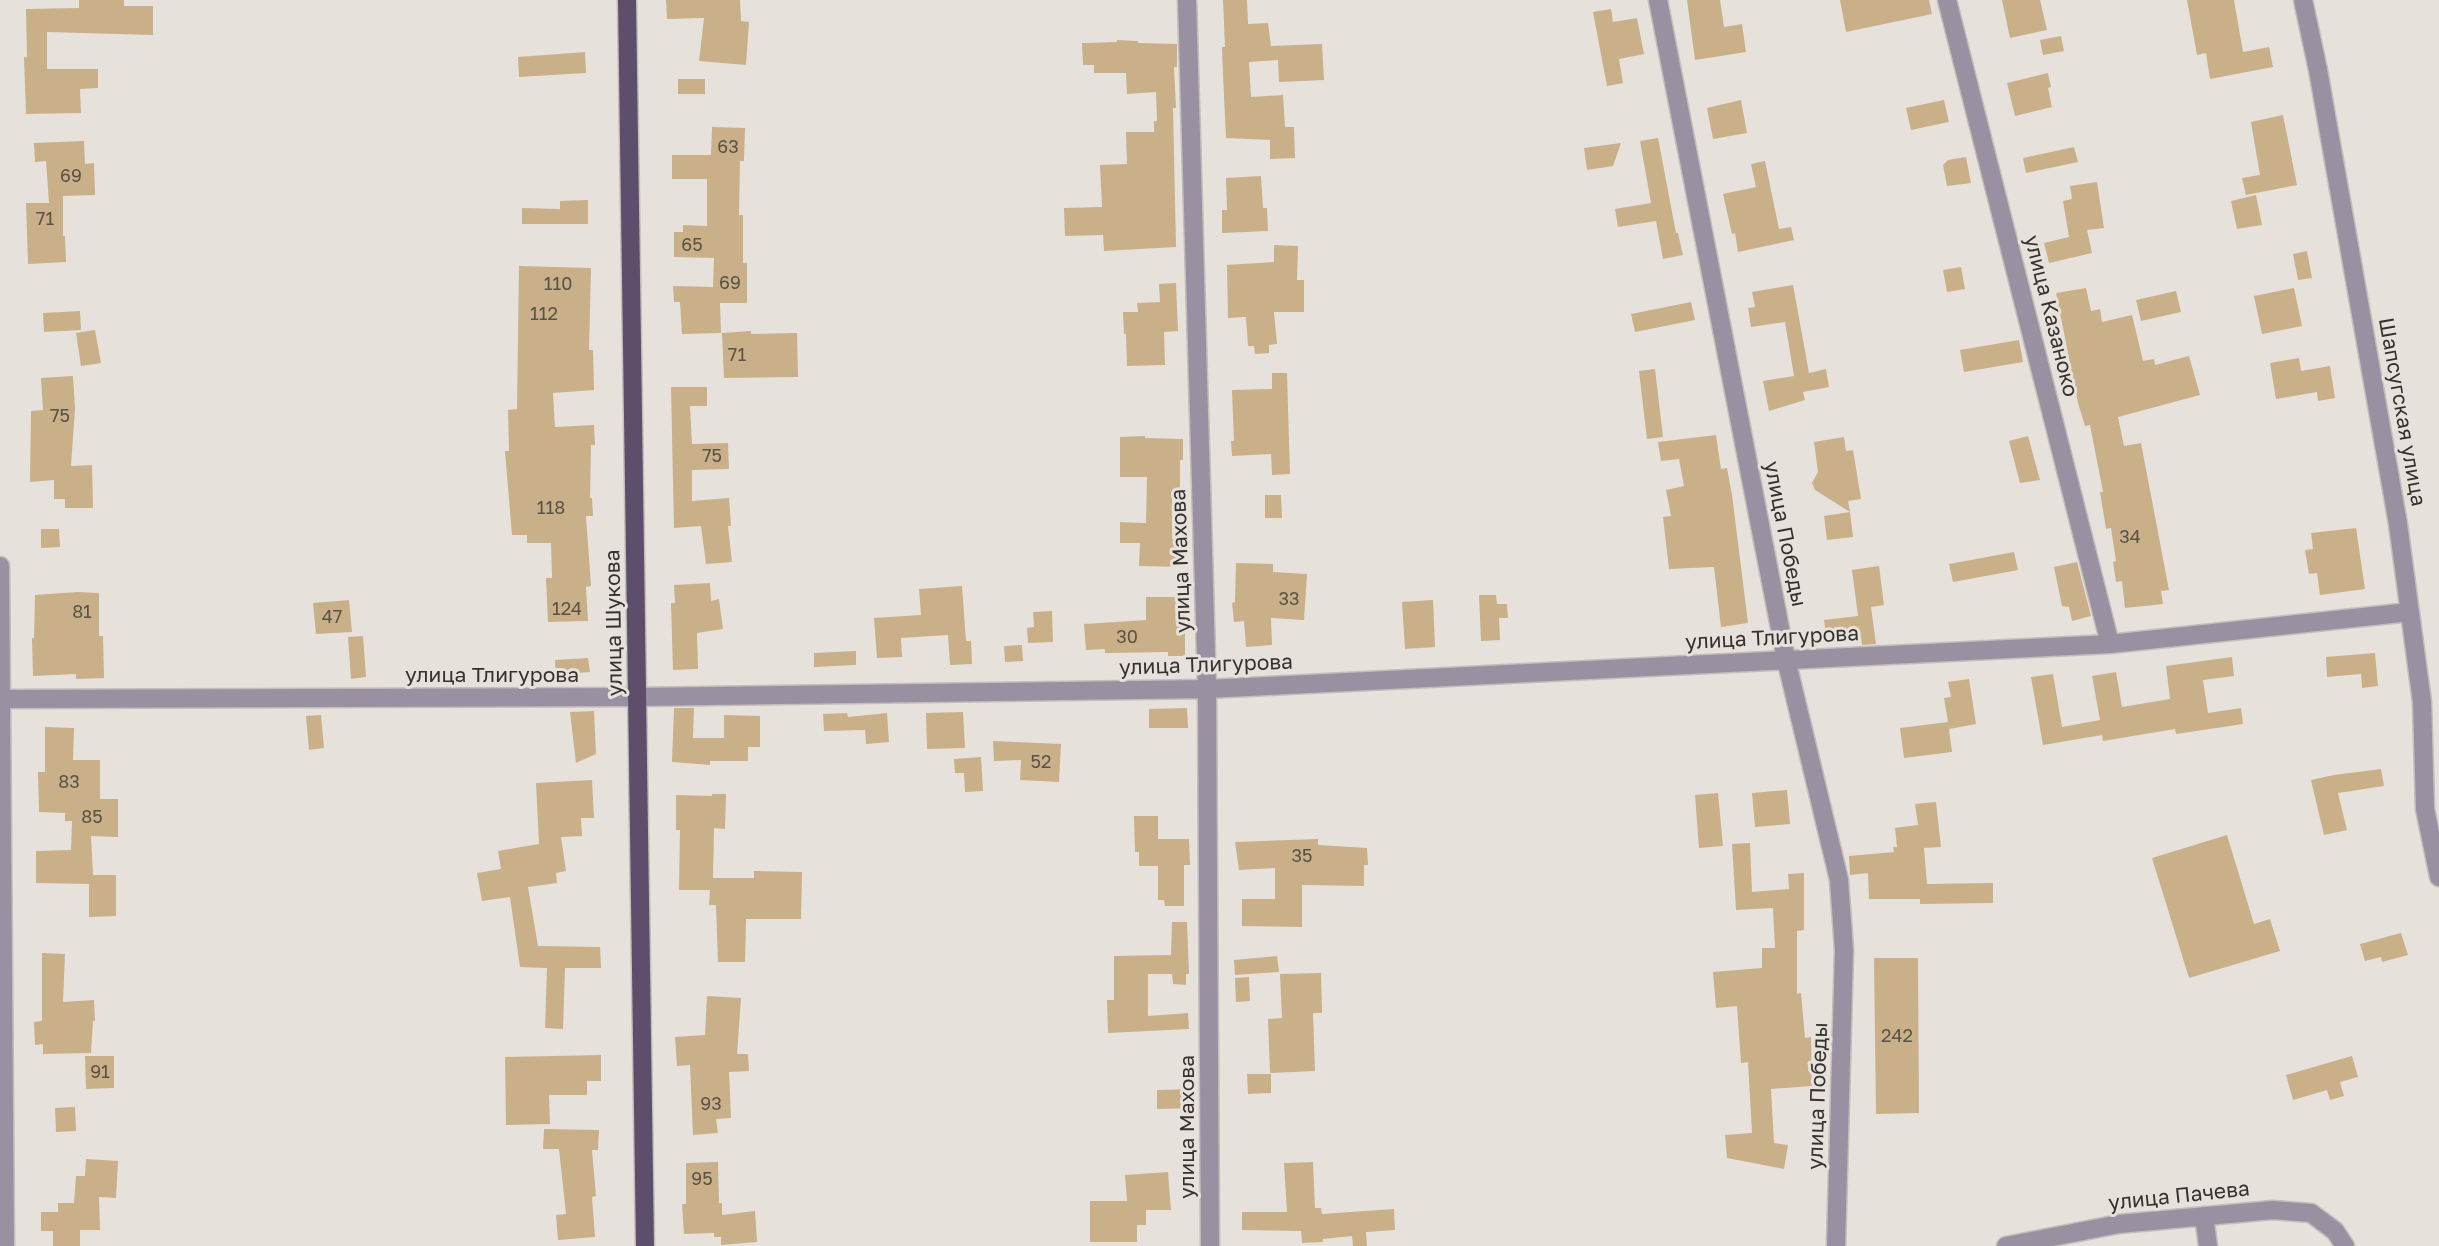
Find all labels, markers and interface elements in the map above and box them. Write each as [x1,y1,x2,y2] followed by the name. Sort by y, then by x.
[717,136,739,158] house number: 63
[60,165,82,187] house number: 69
[36,208,54,230] house number: 71
[2019,233,2083,399] street label: улица Казаноко
[681,234,703,256] house number: 65
[719,272,741,294] house number: 69
[544,273,572,295] house number: 110
[530,303,558,325] house number: 112
[2373,316,2431,508] street label: Шапсугская улица
[728,344,746,366] house number: 71
[50,405,70,427] house number: 75
[702,445,722,467] house number: 75
[1759,459,1811,609] street label: улица Победы
[1166,489,1196,633] street label: улица Махова
[537,497,565,519] house number: 118
[2119,526,2141,548] house number: 34
[600,549,628,697] street label: улица Шукова
[1278,588,1300,610] house number: 33
[552,598,582,620] house number: 124
[72,601,92,623] house number: 81
[322,606,342,628] house number: 47
[1684,621,1860,655] street label: улица Тлигурова
[1116,626,1138,648] house number: 30
[1119,649,1293,681] street label: улица Тлигурова
[405,662,579,688] street label: улица Тлигурова
[1031,751,1051,773] house number: 52
[58,771,80,793] house number: 83
[81,806,103,828] house number: 85
[1292,845,1312,867] house number: 35
[1803,1022,1833,1170] street label: улица Победы
[1881,1025,1913,1047] house number: 242
[1174,1055,1200,1199] street label: улица Махова
[90,1061,110,1083] house number: 91
[700,1093,722,1115] house number: 93
[691,1168,713,1190] house number: 95
[2107,1176,2251,1216] street label: улица Пачева

